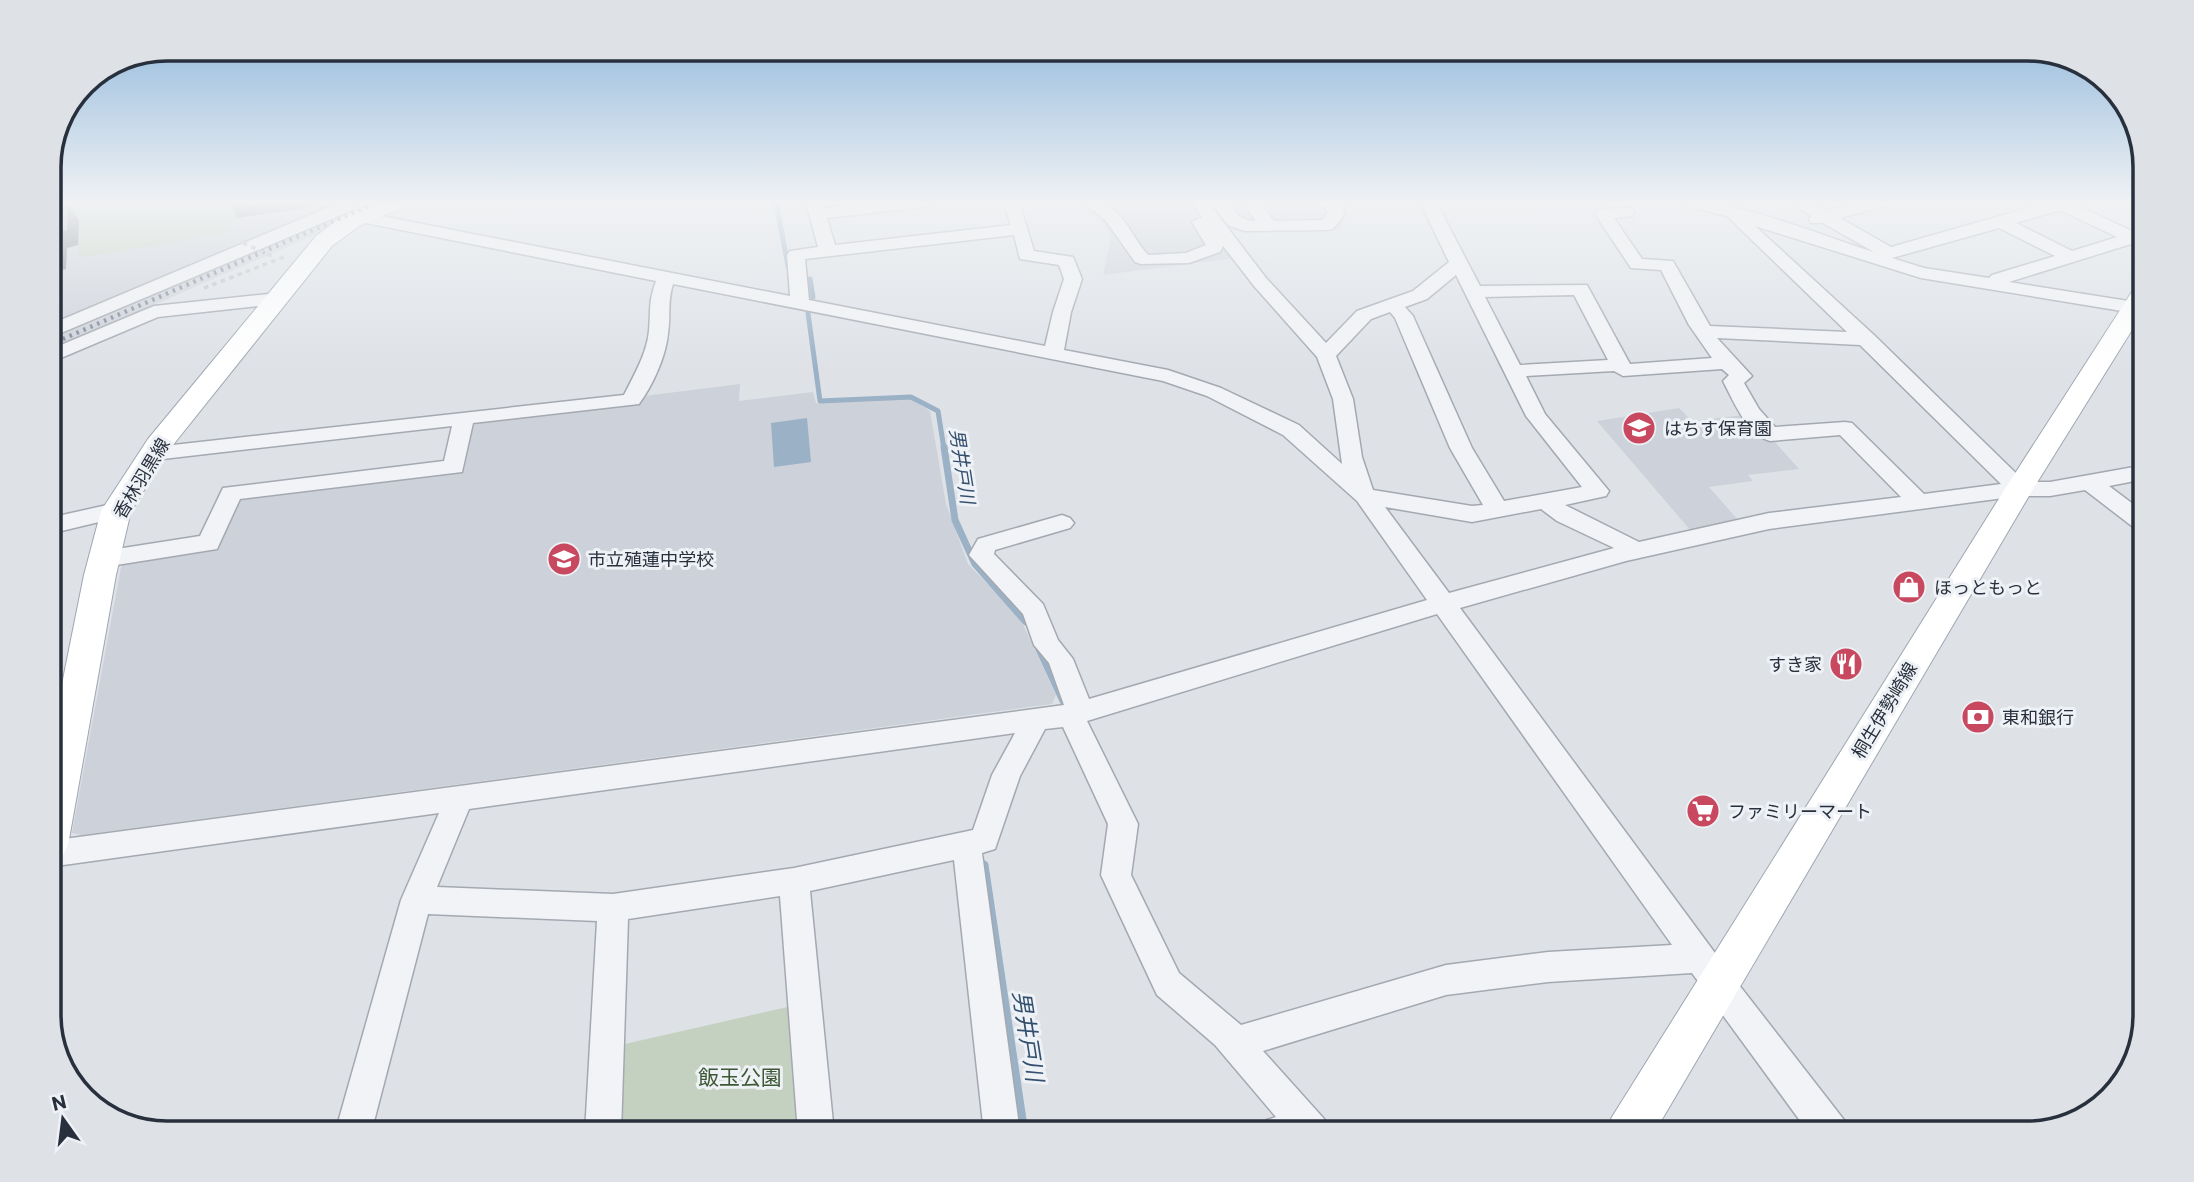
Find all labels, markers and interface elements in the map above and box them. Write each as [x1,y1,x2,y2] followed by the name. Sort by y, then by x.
[1620,409,1658,447] school or university icon: はちす保育園
[1664,417,1772,439] place label: はちす保育園
[946,427,981,507] water label: 男井戸川
[108,434,174,522] street label: 香林羽黒線
[545,540,583,578] school or university icon: 市立殖蓮中学校
[588,548,714,570] place label: 市立殖蓮中学校
[1890,568,1928,606] shop icon: ほっともっと
[1934,576,2042,598] place label: ほっともっと
[1827,645,1865,683] restaurant icon: すき家
[1768,653,1822,675] place label: すき家
[1847,658,1921,762] street label: 桐生伊勢崎線
[1959,698,1997,736] bank icon: 東和銀行
[2002,706,2074,728] place label: 東和銀行
[1684,792,1722,830] supermarket icon: ファミリーマート
[1728,800,1872,822] place label: ファミリーマート
[1008,988,1050,1087] water label: 男井戸川
[698,1064,782,1089] park label: 飯玉公園
[28,1084,98,1154] north arrow
[49,1089,68,1115] text: N

